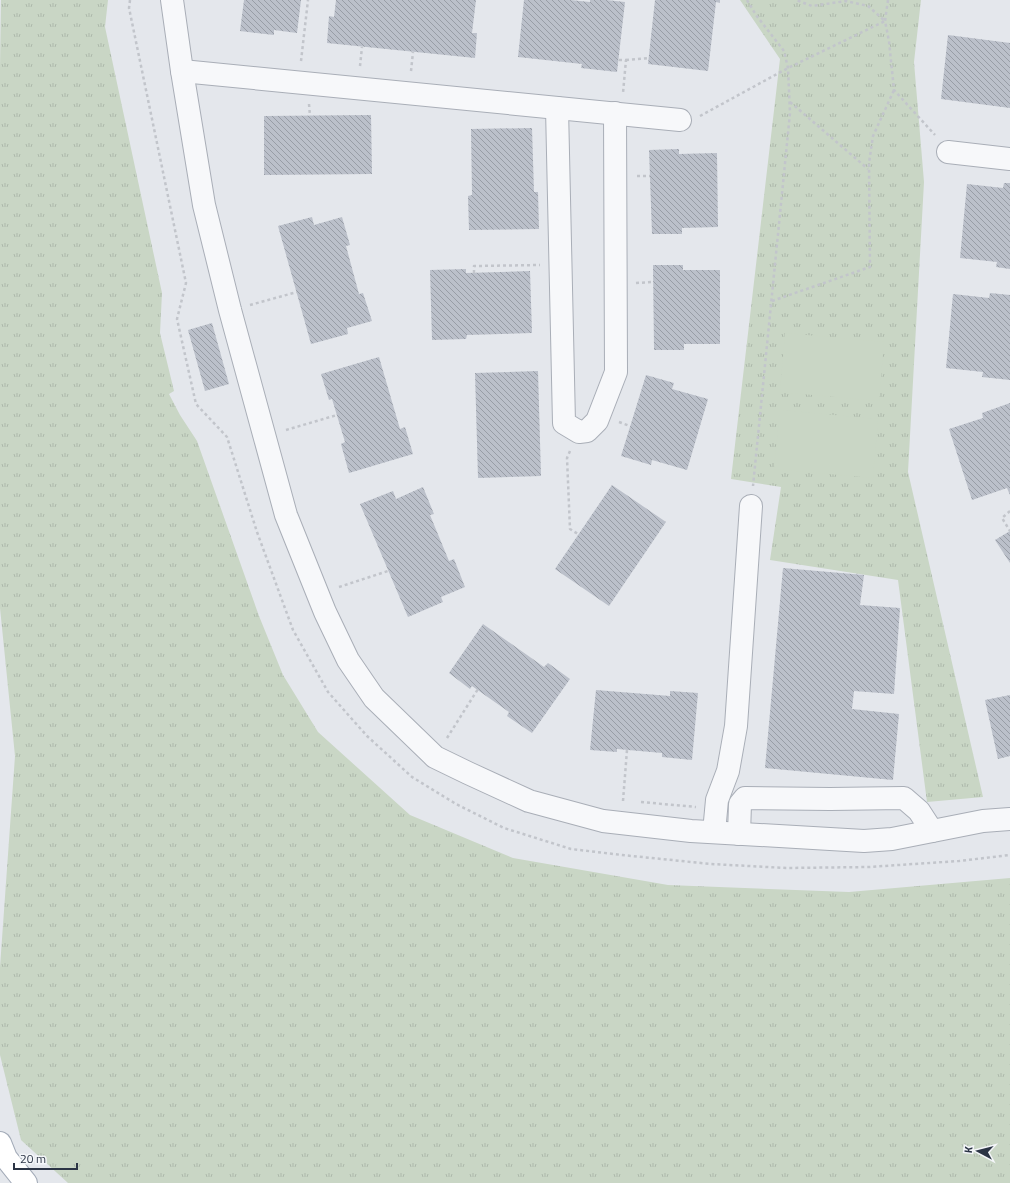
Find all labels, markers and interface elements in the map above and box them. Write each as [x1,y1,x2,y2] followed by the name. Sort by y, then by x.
[958,1131,998,1171] north arrow
[14,1145,77,1171] scale bar
[960,1145,976,1154] text: K
[20,1149,46,1168] text: 20 m

